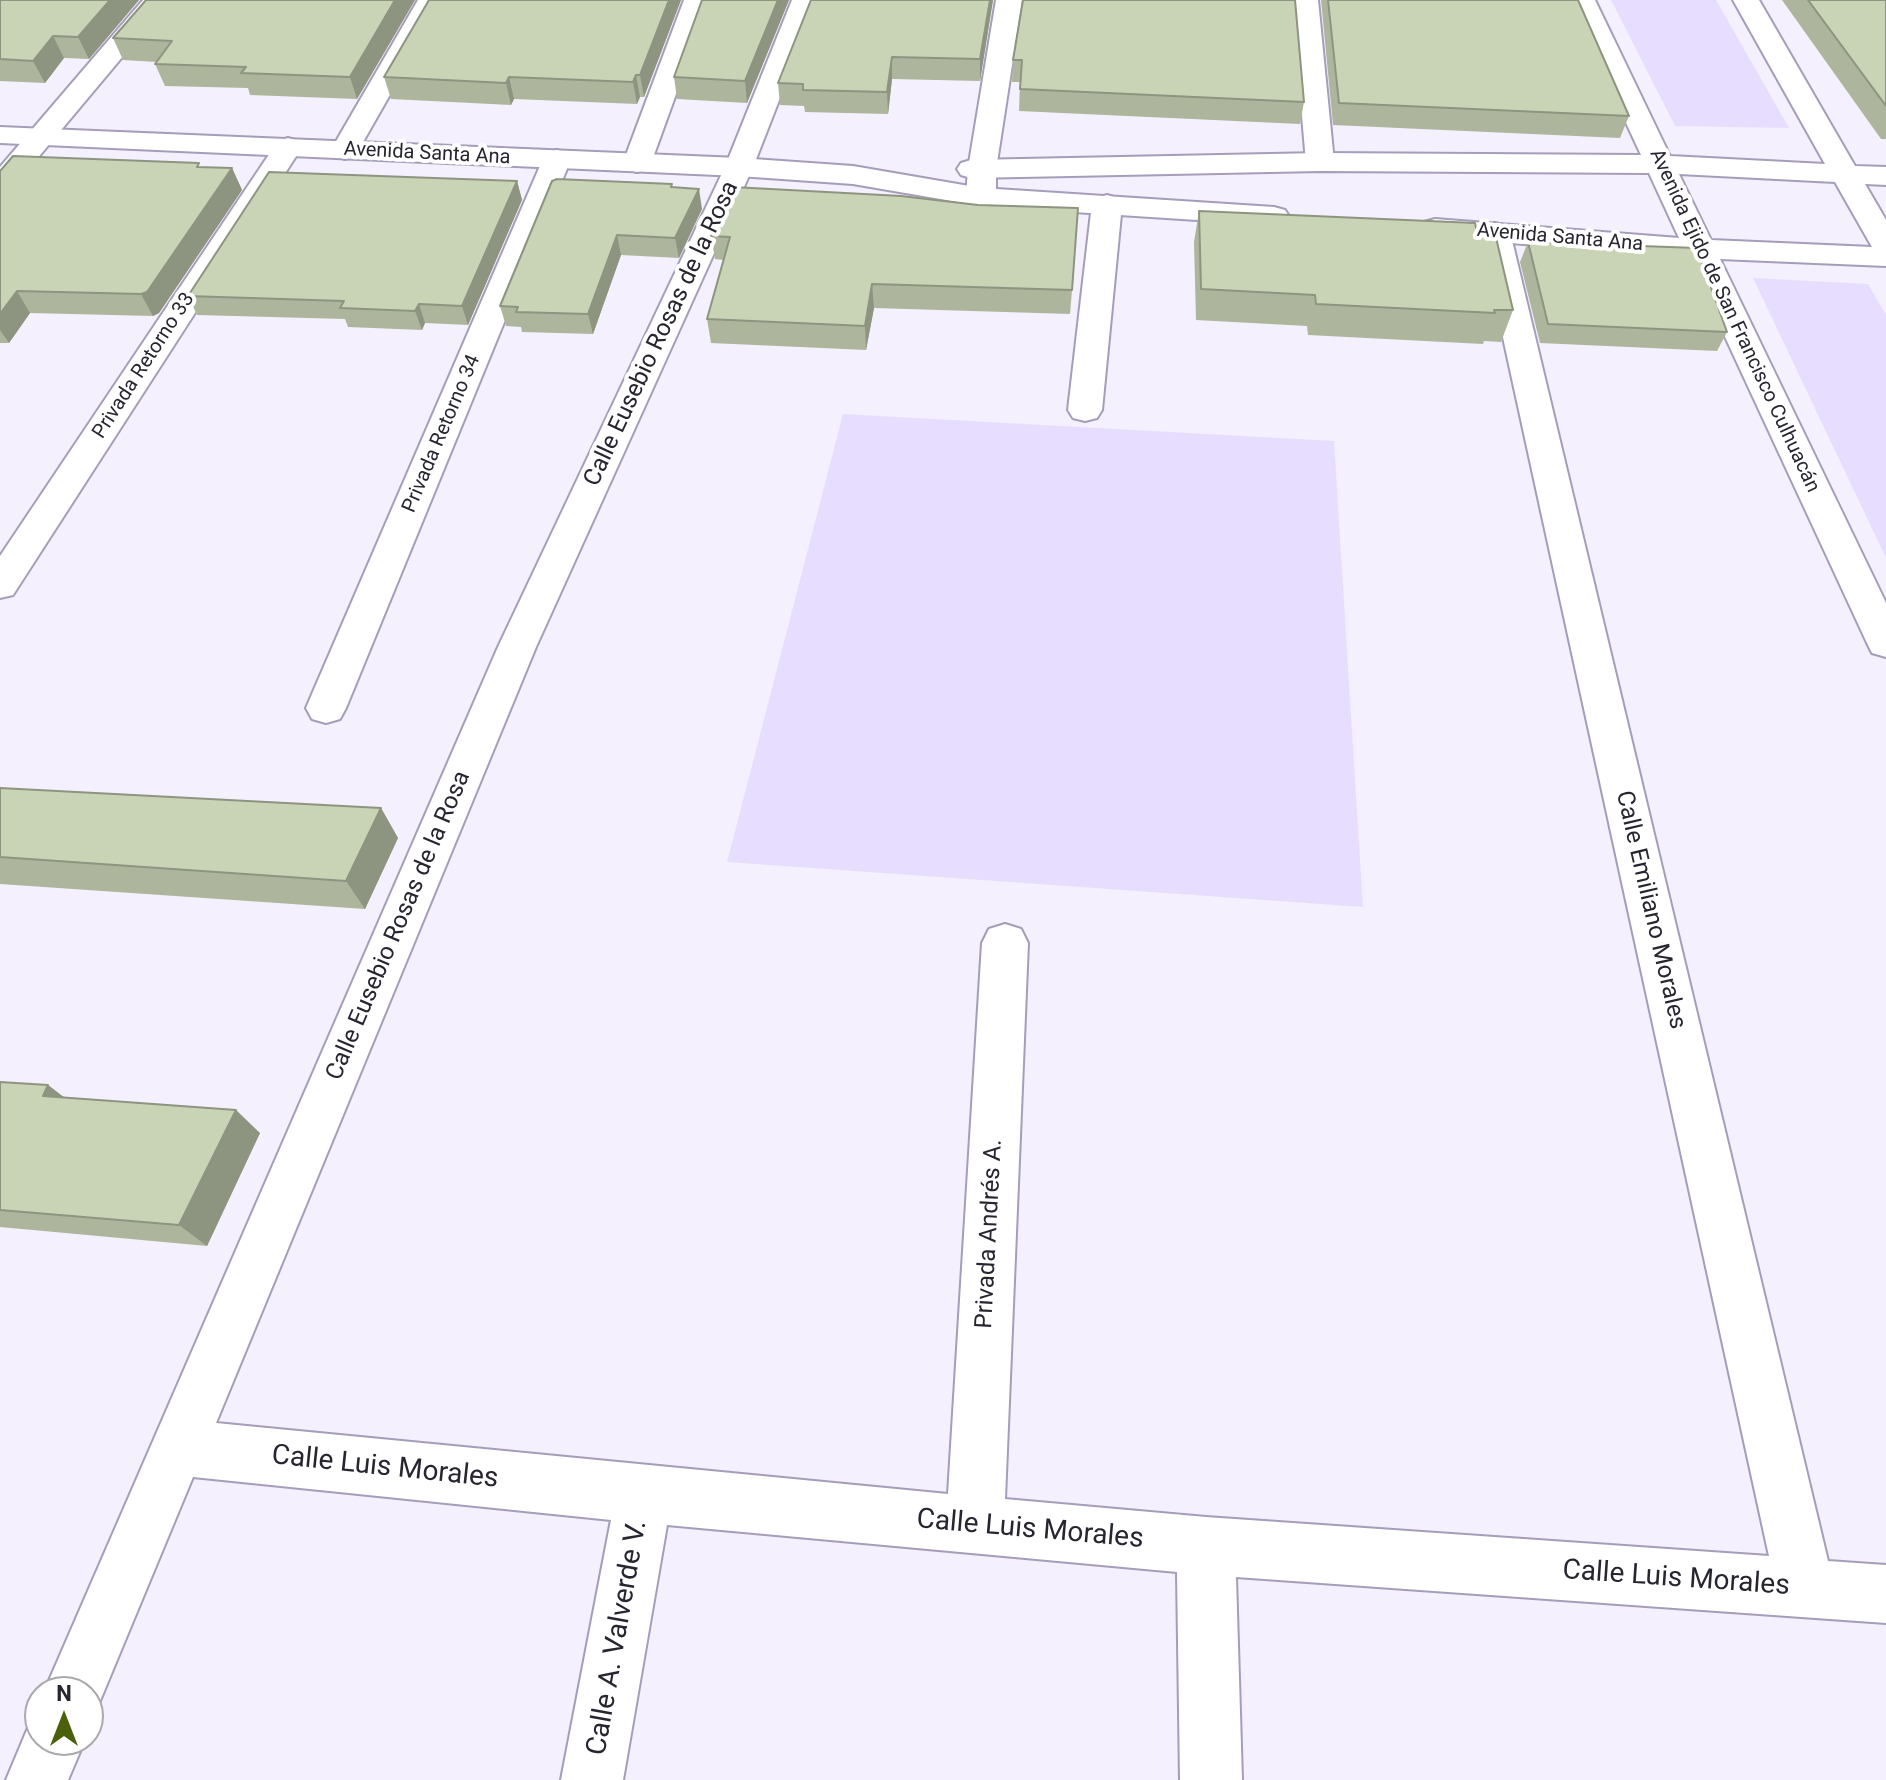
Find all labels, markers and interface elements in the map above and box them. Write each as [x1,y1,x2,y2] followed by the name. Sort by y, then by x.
[343,138,511,170] street label: Avenida Santa Ana
[1644,146,1824,496] street label: Avenida Ejido de San Francisco Culhuacán
[579,177,745,491] street label: Calle Eusebio Rosas de la Rosa
[1476,219,1644,257] street label: Avenida Santa Ana
[88,289,200,443] street label: Privada Retorno 33
[398,351,486,517] street label: Privada Retorno 34
[321,767,477,1085] street label: Calle Eusebio Rosas de la Rosa
[1609,788,1691,1032] street label: Calle Emiliano Morales
[971,1139,1009,1329] street label: Privada Andrés A.
[270,1439,500,1497] street label: Calle Luis Morales
[915,1503,1145,1557] street label: Calle Luis Morales
[581,1518,655,1758] street label: Calle A. Valverde V.
[1561,1554,1791,1604] street label: Calle Luis Morales
[24,1676,104,1756] north arrow
[56,1681,72,1706] text: N

